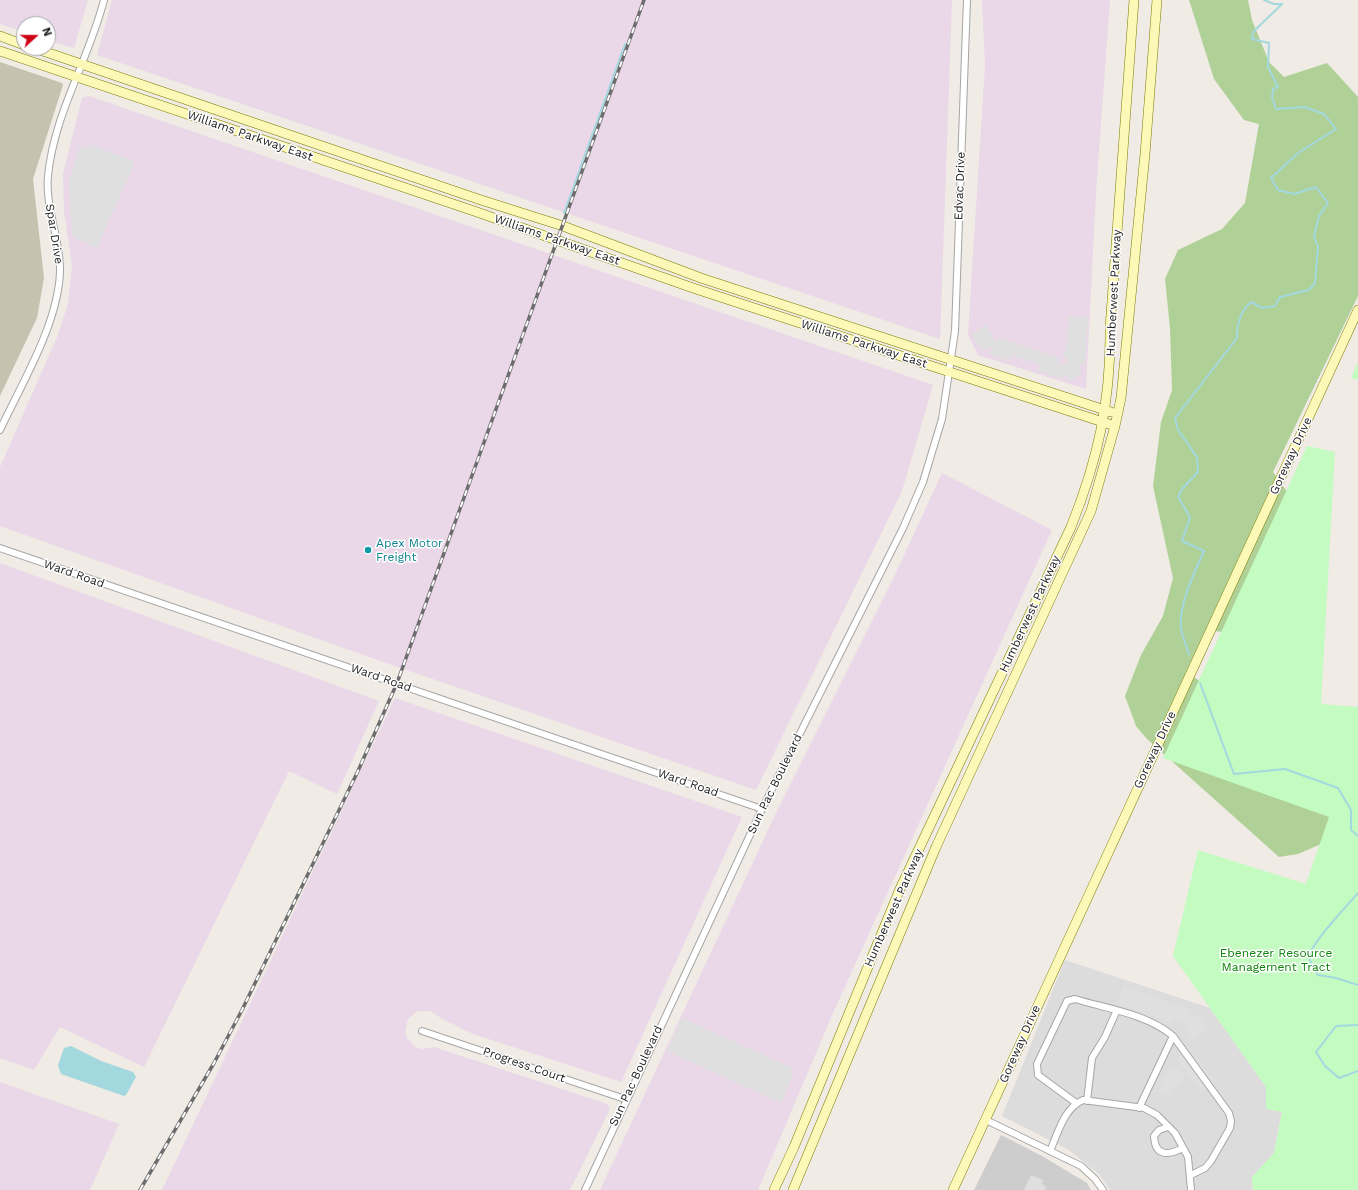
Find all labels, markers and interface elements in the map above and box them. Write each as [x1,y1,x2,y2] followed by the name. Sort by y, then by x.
[16,16,56,56] north arrow
[39,26,54,38] text: N
[185,108,315,164] street label: Williams Parkway East
[952,152,968,220] street label: Edvac Drive
[42,203,66,265] street label: Spar Drive
[492,212,622,268] street label: Williams Parkway East
[1103,229,1125,357] street label: Humberwest Parkway
[799,317,929,371] street label: Williams Parkway East
[1267,415,1315,497] street label: Goreway Drive
[376,536,443,564] place label: Apex Motor Freight
[363,545,373,555] marker: Apex Motor Freight
[997,553,1063,675] street label: Humberwest Parkway
[42,557,106,591] street label: Ward Road
[349,661,413,695] street label: Ward Road
[1131,709,1179,791] street label: Goreway Drive
[745,732,805,836] street label: Sun Pac Boulevard
[656,766,720,800] street label: Ward Road
[862,847,926,969] street label: Humberwest Parkway
[1220,946,1332,974] park label: Ebenezer Resource Management Tract
[996,1003,1044,1085] street label: Goreway Drive
[606,1023,666,1129] street label: Sun Pac Boulevard
[481,1044,567,1086] street label: Progress Court

